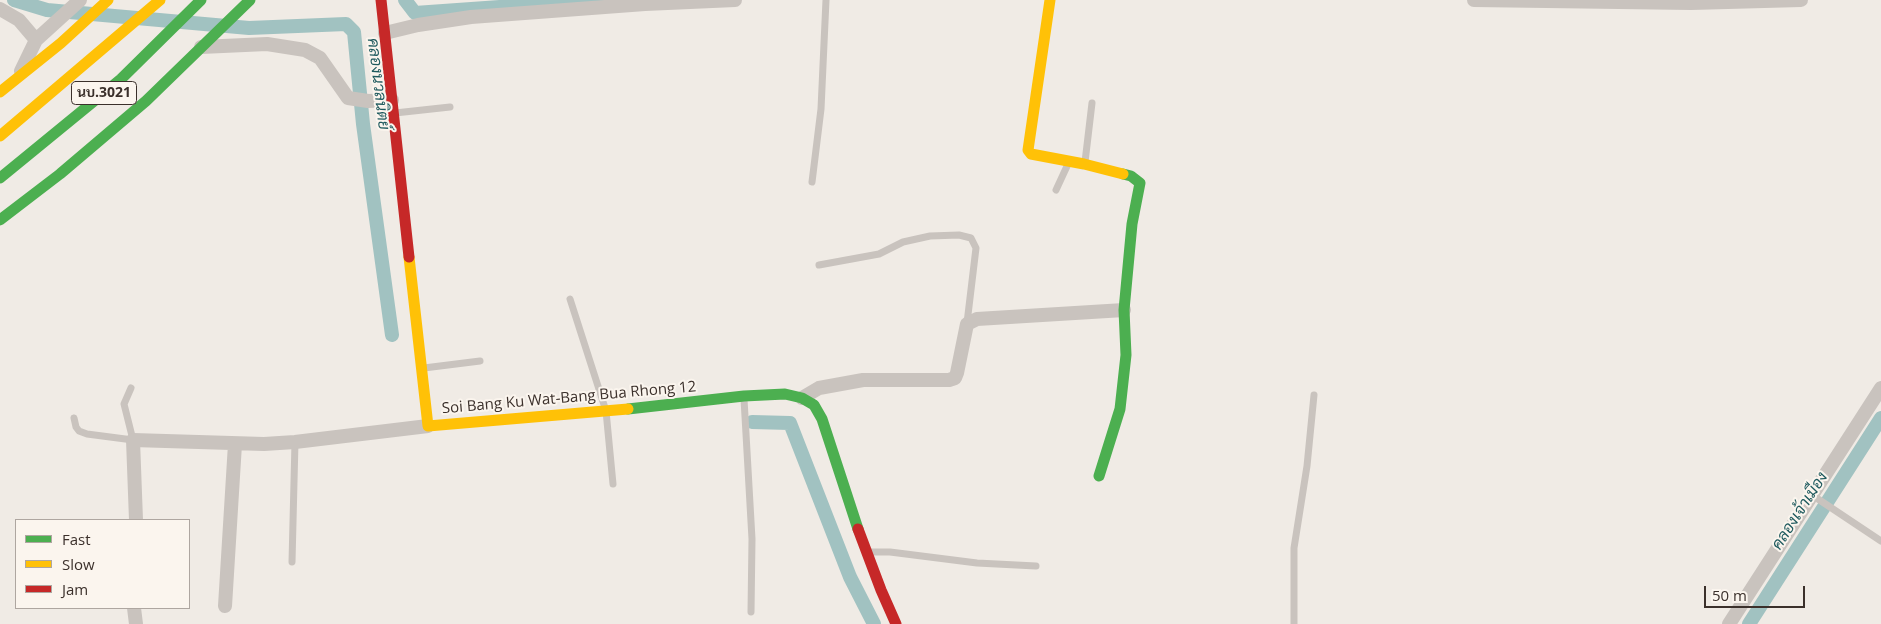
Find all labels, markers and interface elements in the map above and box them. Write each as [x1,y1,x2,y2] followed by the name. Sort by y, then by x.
[363,37,393,131] water label: คลองนวลนิตย์
[72,82,136,105] road number: นบ.3021
[441,378,697,418] street label: Soi Bang Ku Wat-Bang Bua Rhong 12
[1768,469,1832,553] water label: คลองเจ้าเมือง
[15,519,190,609] legend
[62,529,91,549] text: Fast
[62,554,95,574] text: Slow
[1706,576,1807,608] scale bar
[62,579,88,599] text: Jam
[1712,585,1747,605] text: 50 m

